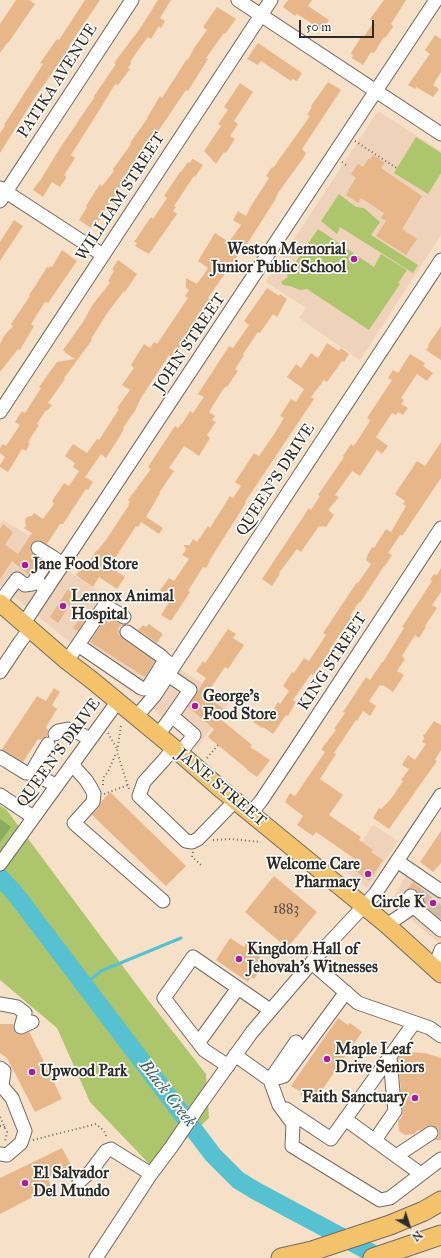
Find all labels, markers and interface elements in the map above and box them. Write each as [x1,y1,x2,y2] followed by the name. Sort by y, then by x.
[301,12,376,38] scale bar
[14,20,102,142] street label: PATIKA AVENUE
[306,20,331,34] text: 50 m
[72,129,170,265] street label: WILLIAM STREET
[211,240,346,278] place label: Weston Memorial Junior Public School
[349,254,359,264] marker: Weston Memorial Junior Public School
[150,290,230,396] street label: JOHN STREET
[233,420,319,540] street label: QUEEN'S DRIVE
[33,555,138,575] place label: Jane Food Store
[20,560,30,570] marker: Jane Food Store
[71,587,174,625] place label: Lennox Animal Hospital
[58,601,68,611] marker: Lennox Animal Hospital
[294,610,372,714] street label: KING STREET
[203,687,276,725] place label: George's Food Store
[13,695,105,811] street label: QUEEN'S DRIVE
[190,701,200,711] marker: George's Food Store
[172,745,270,831] street label: JANE STREET
[266,855,360,893] place label: Welcome Care Pharmacy
[363,869,373,879] marker: Welcome Care Pharmacy
[371,893,425,913] place label: Circle K
[428,898,438,908] marker: Circle K
[273,902,299,918] house number: 1883
[247,940,378,978] place label: Kingdom Hall of Jehovah's Witnesses
[234,954,244,964] marker: Kingdom Hall of Jehovah's Witnesses
[335,1040,424,1078] place label: Maple Leaf Drive Seniors
[322,1054,332,1064] marker: Maple Leaf Drive Seniors
[134,1056,200,1132] water label: Black Creek
[40,1062,127,1082] place label: Upwood Park
[27,1067,37,1077] marker: Upwood Park
[302,1088,407,1108] place label: Faith Sanctuary
[410,1093,420,1103] marker: Faith Sanctuary
[33,1164,110,1202] place label: El Salvador Del Mundo
[20,1178,30,1188] marker: El Salvador Del Mundo
[389,1206,429,1246] north arrow
[409,1228,425,1244] text: N

